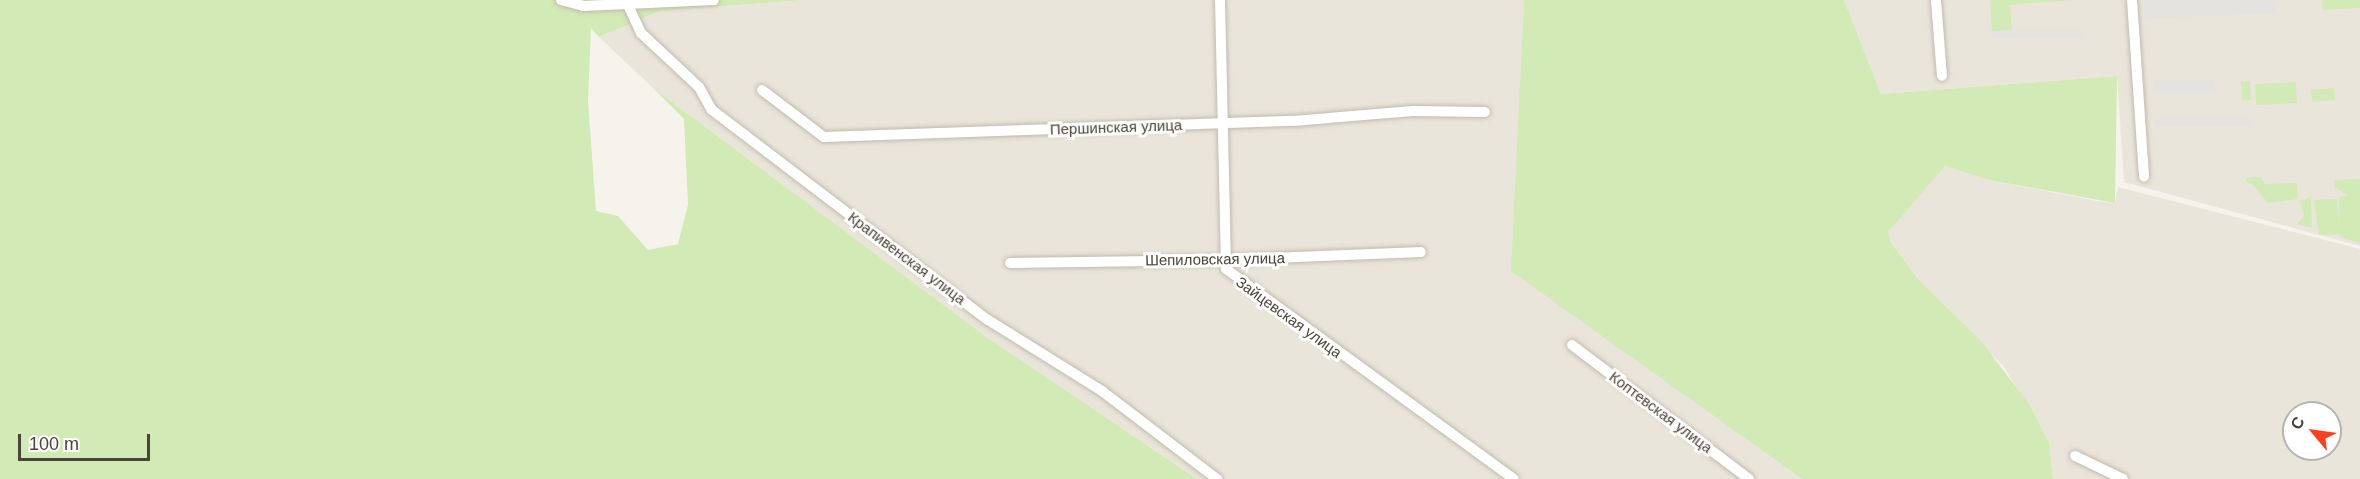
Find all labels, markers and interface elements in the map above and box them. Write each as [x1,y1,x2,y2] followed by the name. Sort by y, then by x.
[1050,116,1182,138] street label: Першинская улица
[845,208,969,308] street label: Крапивенская улица
[1145,249,1285,269] street label: Шепиловская улица
[1232,273,1346,361] street label: Зайцевская улица
[1606,367,1716,457] street label: Коптевская улица
[2282,401,2342,461] north arrow
[2287,414,2308,432] text: С
[21,422,153,460] scale bar
[29,434,79,454] text: 100 m

